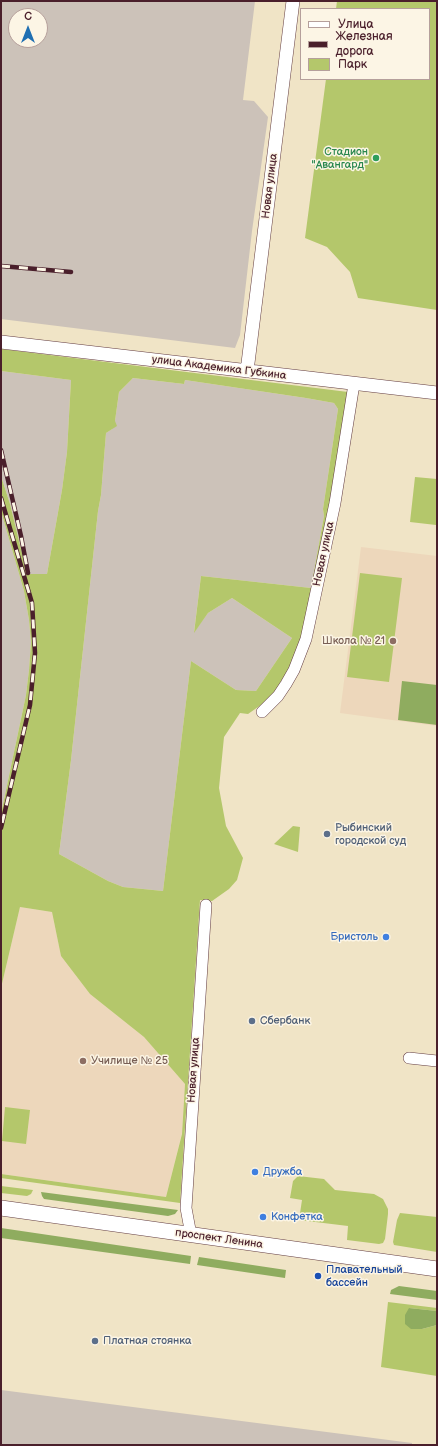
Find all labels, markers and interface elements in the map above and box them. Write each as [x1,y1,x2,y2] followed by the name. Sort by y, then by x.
[8,8,48,48] north arrow
[300,8,430,80] legend
[24,10,32,23] text: С
[338,17,374,32] text: Улица
[336,29,393,59] text: Железная дорога
[338,57,367,72] text: Парк
[312,145,368,171] place label: Стадион "Авангард"
[259,153,281,219] street label: Новая улица
[371,153,381,163] marker: Стадион "Авангард"
[151,353,287,383] street label: улица Академика Губкина
[311,521,337,587] street label: Новая улица
[322,634,385,648] place label: Школа № 21
[388,636,398,646] marker: Школа № 21
[335,821,406,847] place label: Рыбинский городской суд
[322,829,332,839] marker: Рыбинский городской суд
[330,930,378,944] place label: Бристоль
[381,932,391,942] marker: Бристоль
[260,1014,310,1028] place label: Сбербанк
[247,1016,257,1026] marker: Сбербанк
[185,1037,203,1103] street label: Новая улица
[91,1054,168,1068] place label: Училище № 25
[78,1056,88,1066] marker: Училище № 25
[263,1165,302,1179] place label: Дружба
[250,1167,260,1177] marker: Дружба
[271,1210,323,1224] place label: Конфетка
[258,1212,268,1222] marker: Конфетка
[174,1226,264,1252] street label: проспект Ленина
[326,1263,403,1289] place label: Плавательный бассейн
[313,1271,323,1281] marker: Плавательный бассейн
[103,1334,191,1348] place label: Платная стоянка
[90,1336,100,1346] marker: Платная стоянка

